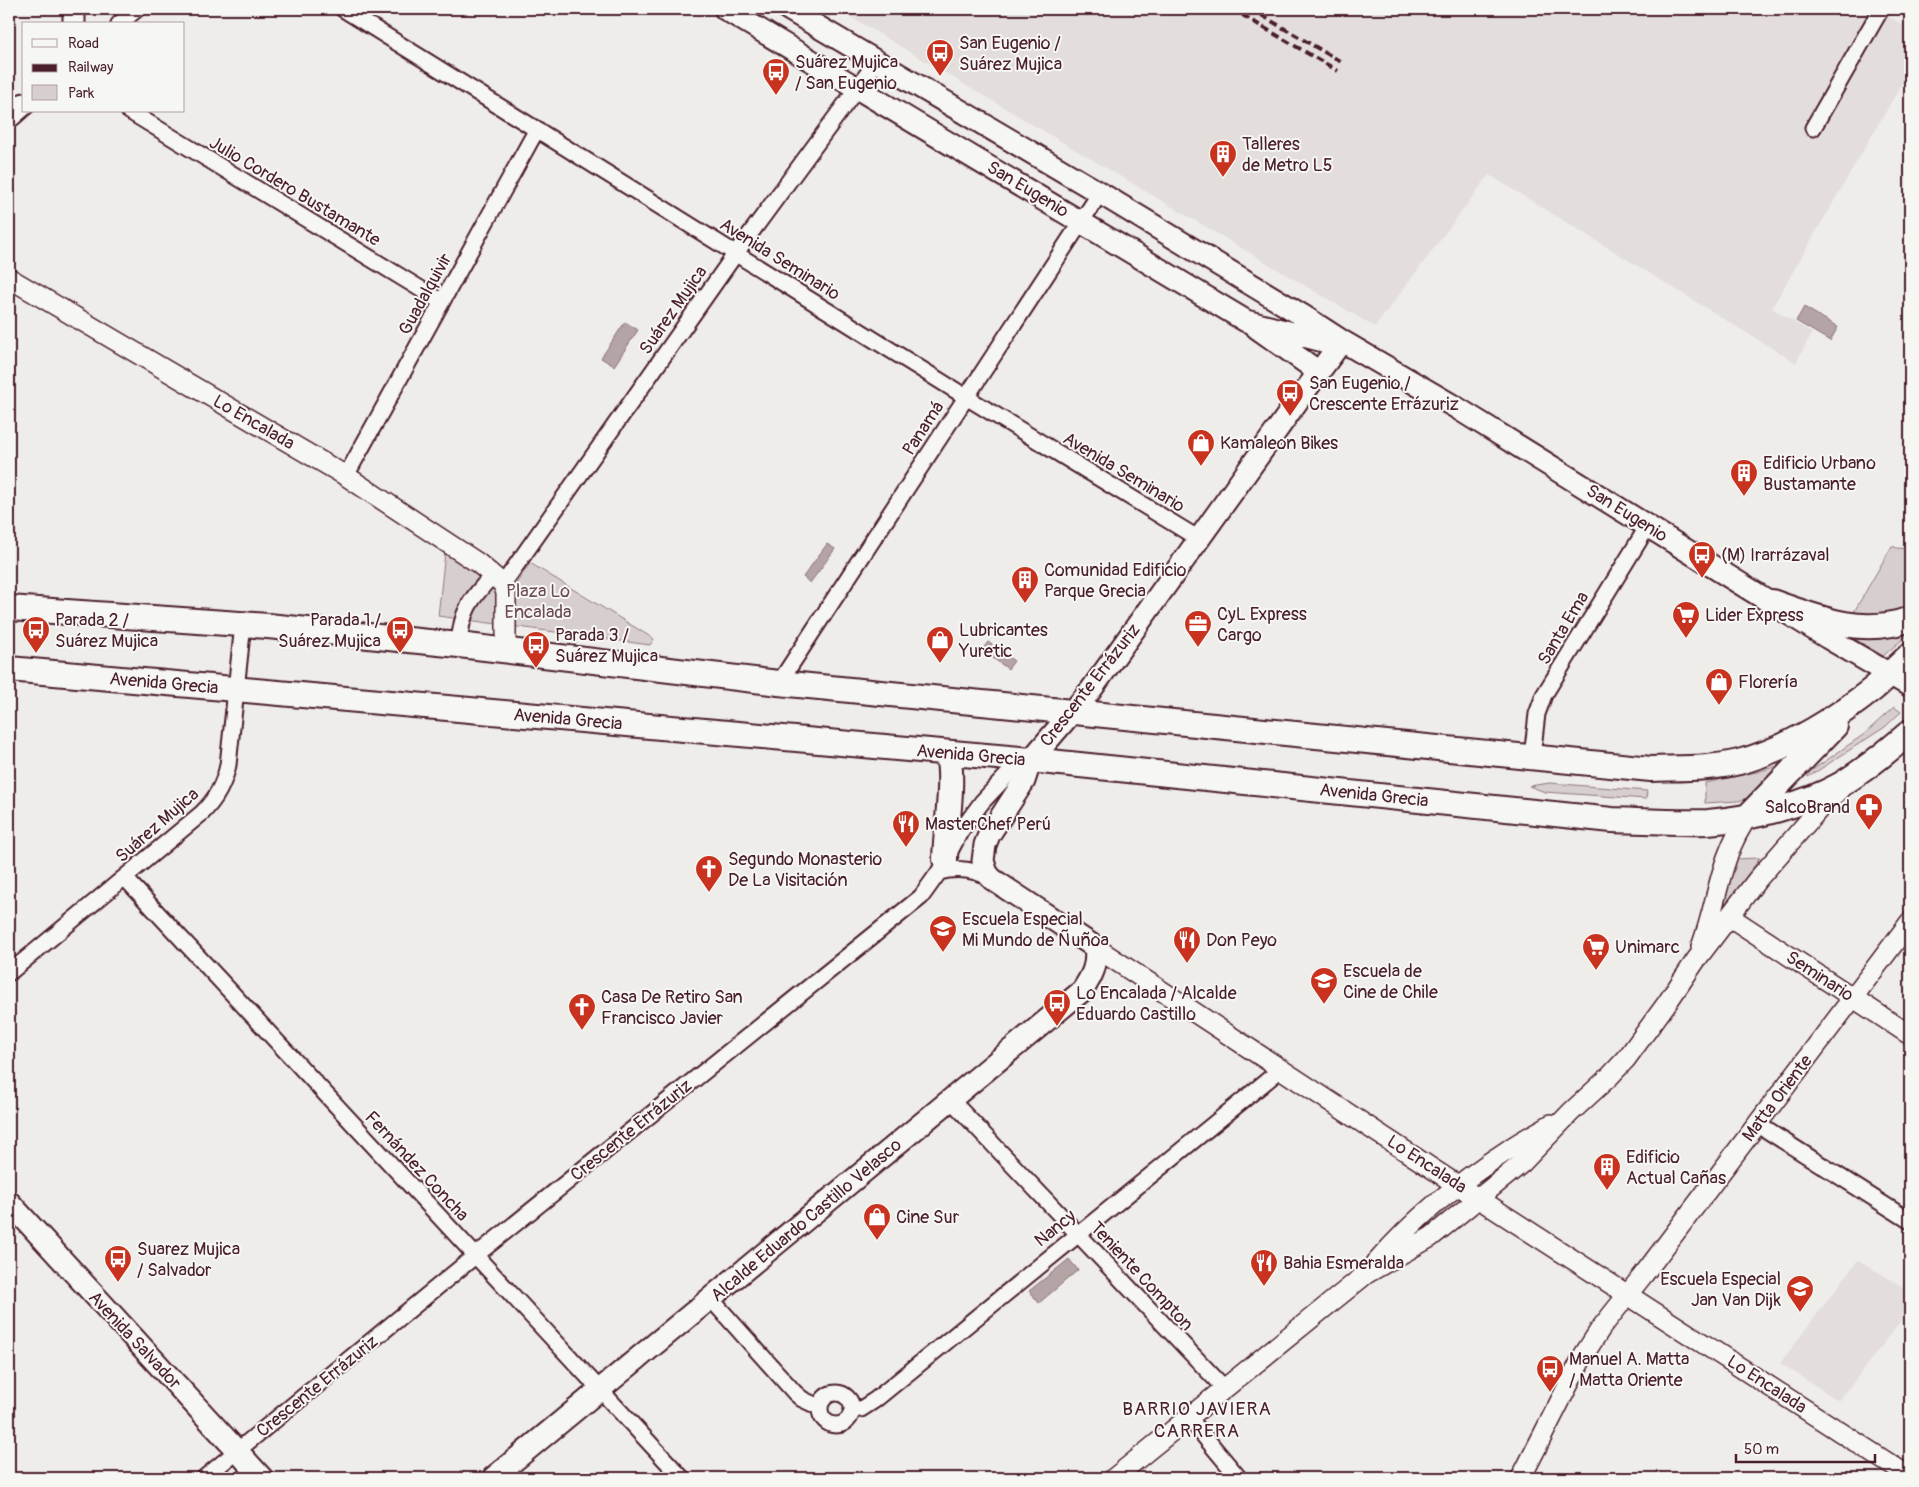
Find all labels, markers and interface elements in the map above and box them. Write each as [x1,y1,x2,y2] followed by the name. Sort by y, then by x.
[22,22,185,112] legend
[959,32,1062,76] place label: San Eugenio / Suárez Mujica
[68,34,99,53] text: Road
[925,38,955,77] bus stop icon: San Eugenio / Suárez Mujica
[795,51,898,95] place label: Suárez Mujica / San Eugenio
[761,57,791,96] bus stop icon: Suárez Mujica / San Eugenio
[68,58,114,77] text: Railway
[68,84,95,103] text: Park
[205,131,385,252] street label: Julio Cordero Bustamante
[1242,133,1332,177] place label: Talleres de Metro L5
[1208,139,1238,178] building icon: Talleres de Metro L5
[983,156,1073,223] street label: San Eugenio
[715,213,845,306] street label: Avenida Seminario
[394,249,458,339] street label: Guadalquivir
[634,261,712,359] street label: Suárez Mujica
[1309,372,1459,416] place label: San Eugenio / Crescente Errázuriz
[1275,378,1305,417] bus stop icon: San Eugenio / Crescente Errázuriz
[209,390,299,455] street label: Lo Encalada
[897,397,949,460] street label: Panamá
[1059,427,1189,518] street label: Avenida Seminario
[1186,428,1216,467] shop icon: Kamaleon Bikes
[1220,432,1338,455] place label: Kamaleon Bikes
[1763,452,1876,496] place label: Edificio Urbano Bustamante
[1729,458,1759,497] building icon: Edificio Urbano Bustamante
[1582,479,1672,548] street label: San Eugenio
[1687,540,1717,579] bus stop icon: (M) Irarrázaval
[1721,544,1830,567] place label: (M) Irarrázaval
[1044,559,1187,603] place label: Comunidad Edificio Parque Grecia
[1010,565,1040,604] building icon: Comunidad Edificio Parque Grecia
[505,580,571,624] park label: Plaza Lo Encalada
[1533,587,1594,669] street label: Santa Ema
[1671,600,1701,639] supermarket icon: Lider Express
[1217,603,1307,647] place label: CyL Express Cargo
[1705,604,1804,627] place label: Lider Express
[55,609,158,653] place label: Parada 2 / Suárez Mujica
[278,609,381,653] place label: Parada 1 / Suárez Mujica
[1183,609,1213,648] office icon: CyL Express Cargo
[21,615,51,654] bus stop icon: Parada 2 / Suárez Mujica
[385,615,415,654] bus stop icon: Parada 1 / Suárez Mujica
[958,619,1048,663] place label: Lubricantes Yuretic
[1035,619,1146,751] street label: Crescente Errázuriz
[555,624,658,668] place label: Parada 3 / Suárez Mujica
[925,625,955,664] shop icon: Lubricantes Yuretic
[521,630,551,669] bus stop icon: Parada 3 / Suárez Mujica
[109,667,219,700] street label: Avenida Grecia
[1704,667,1734,706] shop icon: Florería
[1738,671,1798,694] place label: Florería
[513,703,623,736] street label: Avenida Grecia
[916,739,1026,772] street label: Avenida Grecia
[1318,778,1429,813] street label: Avenida Grecia
[111,783,204,868] street label: Suárez Mujica
[1854,792,1884,831] pharmacy icon: SalcoBrand
[1765,796,1850,819] place label: SalcoBrand
[891,809,921,848] restaurant icon: MasterChef Perú
[925,813,1051,836] place label: MasterChef Perú
[728,848,883,892] place label: Segundo Monasterio De La Visitación
[694,854,724,893] church icon: Segundo Monasterio De La Visitación
[962,908,1109,952] place label: Escuela Especial Mi Mundo de Ñuñoa
[928,914,958,953] school or university icon: Escuela Especial Mi Mundo de Ñuñoa
[1172,925,1202,964] restaurant icon: Don Peyo
[1206,929,1277,952] place label: Don Peyo
[1581,932,1611,971] supermarket icon: Unimarc
[1615,936,1680,959] place label: Unimarc
[1782,946,1858,1007] street label: Seminario
[1343,960,1438,1004] place label: Escuela de Cine de Chile
[1309,966,1339,1005] school or university icon: Escuela de Cine de Chile
[1076,982,1237,1026] place label: Lo Encalada / Alcalde Eduardo Castillo
[601,986,743,1030] place label: Casa De Retiro San Francisco Javier
[1042,988,1072,1027] bus stop icon: Lo Encalada / Alcalde Eduardo Castillo
[567,992,597,1031] church icon: Casa De Retiro San Francisco Javier
[1737,1050,1818,1146] street label: Matta Oriente
[566,1074,697,1186] street label: Crescente Errázuriz
[360,1106,474,1226] street label: Fernández Concha
[1382,1130,1471,1199] street label: Lo Encalada
[706,1133,907,1307] street label: Alcalde Eduardo Castillo Velasco
[1626,1146,1726,1190] place label: Edificio Actual Cañas
[1592,1152,1622,1191] building icon: Edificio Actual Cañas
[862,1202,892,1241] shop icon: Cine Sur
[1030,1204,1081,1252] street label: Nancy
[896,1206,960,1229] place label: Cine Sur
[1085,1217,1198,1336] street label: Teniente Compton
[137,1238,240,1282] place label: Suarez Mujica / Salvador
[103,1244,133,1283] bus stop icon: Suarez Mujica / Salvador
[1249,1248,1279,1287] restaurant icon: Bahia Esmeralda
[1283,1252,1404,1275] place label: Bahia Esmeralda
[1660,1268,1781,1312] place label: Escuela Especial Jan Van Dijk
[1785,1274,1815,1313] school or university icon: Escuela Especial Jan Van Dijk
[83,1286,186,1395] street label: Avenida Salvador
[252,1330,383,1442] street label: Crescente Errázuriz
[1569,1348,1689,1392] place label: Manuel A. Matta / Matta Oriente
[1722,1350,1811,1419] street label: Lo Encalada
[1535,1354,1565,1393] bus stop icon: Manuel A. Matta / Matta Oriente
[1122,1397,1272,1443] district label: BARRIO JAVIERA CARRERA
[1736,1432,1875,1464] scale bar
[1744,1440,1779,1459] text: 50 m

